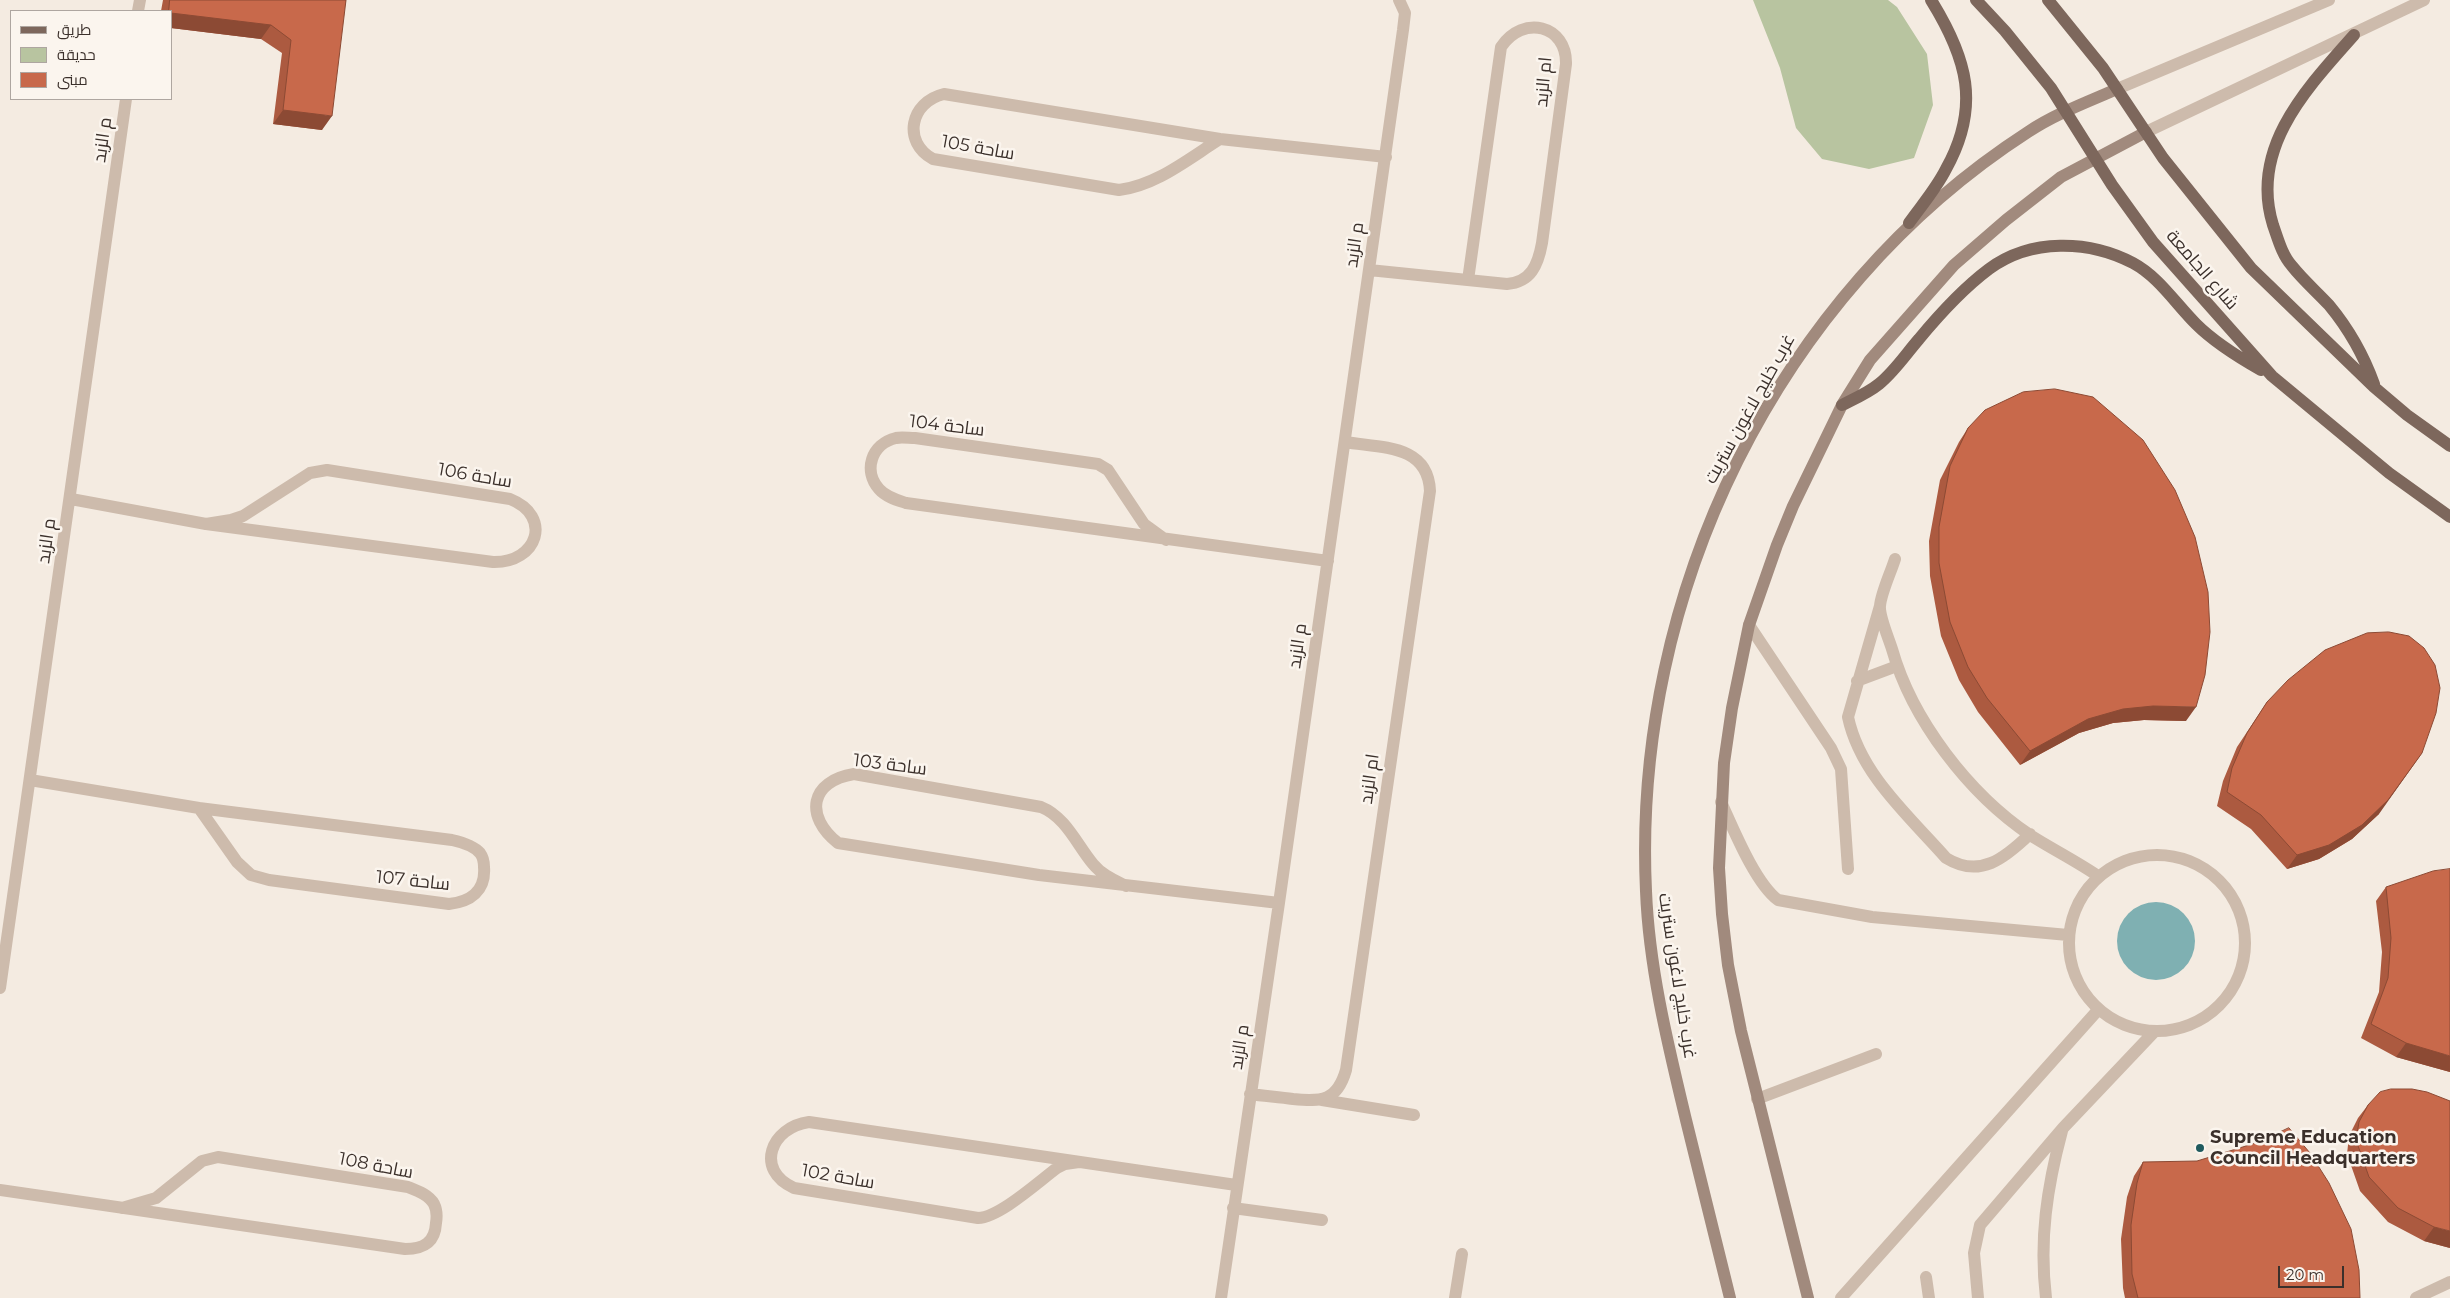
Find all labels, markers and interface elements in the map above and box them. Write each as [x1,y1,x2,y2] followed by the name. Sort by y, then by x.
[10,10,172,100] legend
[57,20,91,39] text: طريق
[57,45,96,64] text: حديقة
[1531,56,1557,108] street label: ام الزبد
[57,70,88,89] text: مبنى
[89,116,117,164] street label: م الزبد
[940,131,1016,165] street label: ساحة 105
[1341,221,1369,269] street label: م الزبد
[2161,226,2243,314] street label: شارع الجامعة
[1700,330,1800,488] street label: غرب خليج لاغون ستريت
[908,411,986,441] street label: ساحة 104
[436,459,514,493] street label: ساحة 106
[33,517,61,565] street label: م الزبد
[1284,622,1312,670] street label: م الزبد
[852,750,928,780] street label: ساحة 103
[1356,753,1384,805] street label: ام الزبد
[375,866,451,896] street label: ساحة 107
[1653,891,1701,1061] street label: غرب خليج لاغون ستريت
[1226,1023,1254,1071] street label: م الزبد
[2210,1127,2415,1170] place label: Supreme Education Council Headquarters
[2194,1142,2206,1154] marker: Supreme Education Council Headquarters
[337,1148,415,1184] street label: ساحة 108
[800,1160,876,1194] street label: ساحة 102
[2280,1256,2346,1288] scale bar
[2286,1265,2324,1284] text: 20 m

